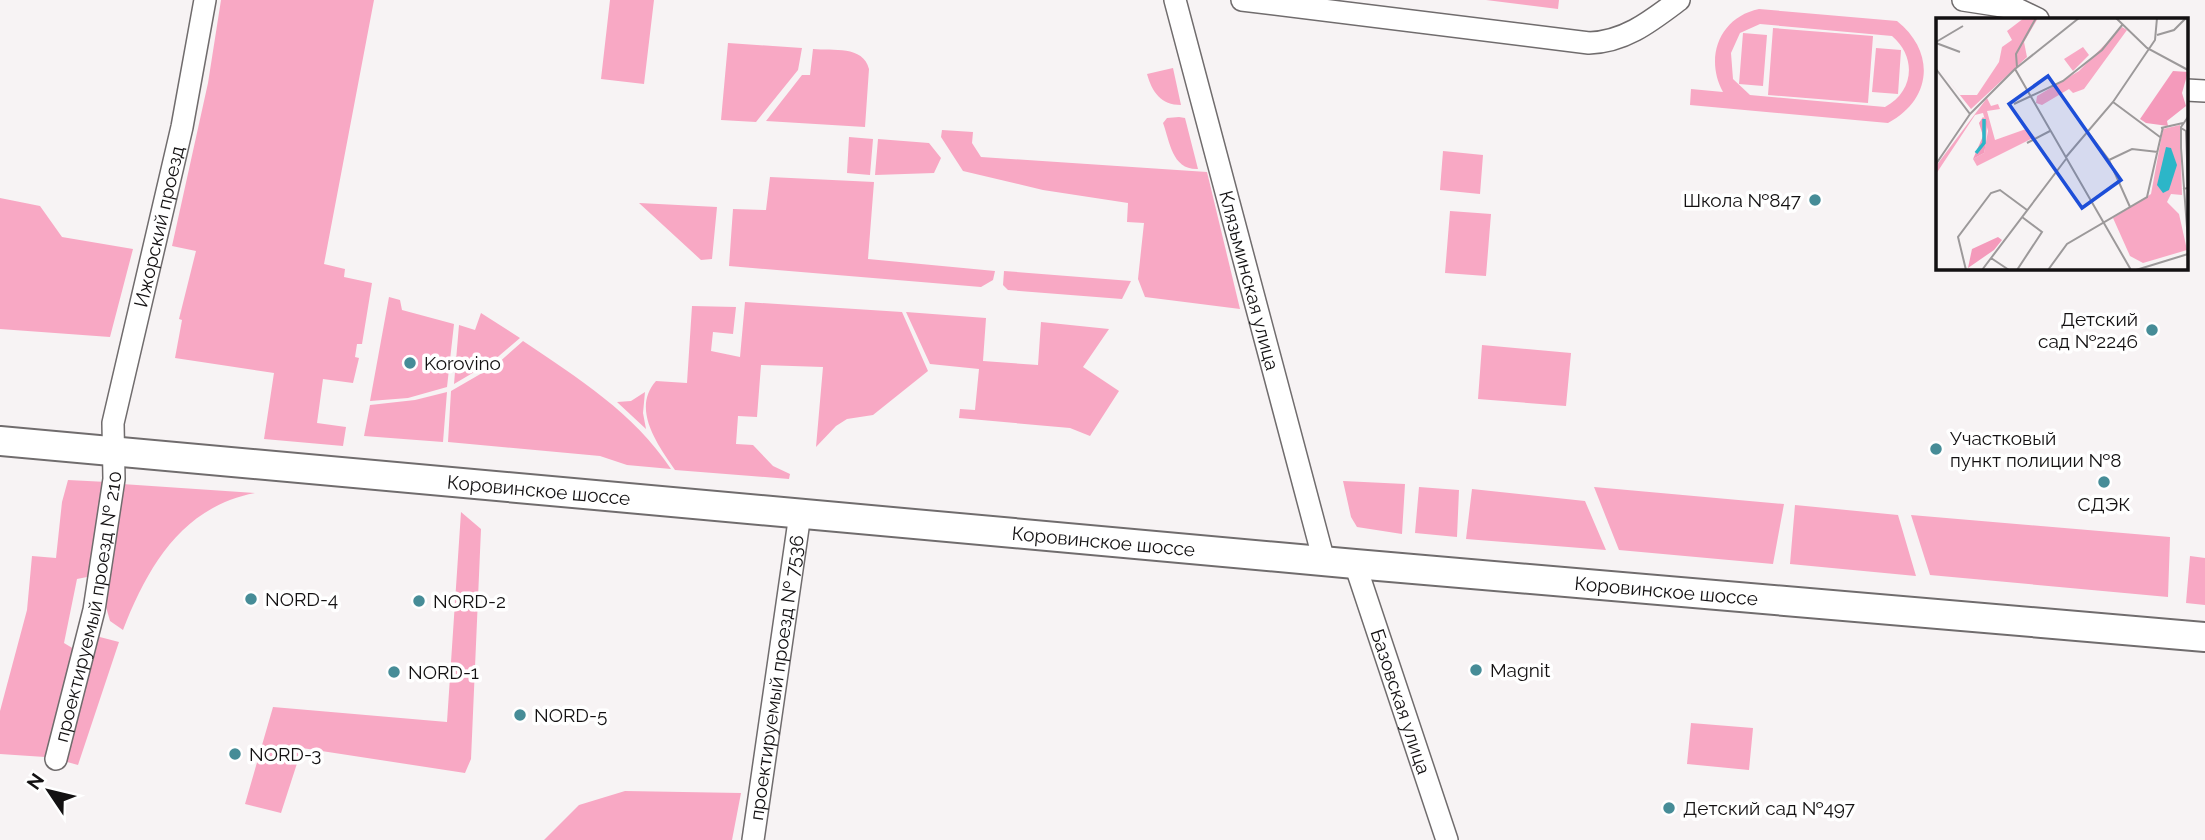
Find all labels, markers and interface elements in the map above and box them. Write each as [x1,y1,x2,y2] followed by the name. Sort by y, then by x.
[1936,18,2188,270] inset map
[129,144,188,309] street label: Ижорский проезд
[1215,188,1284,373] street label: Клязьминская улица
[1683,189,1801,211] place label: Школа №847
[1807,192,1823,208] marker: Школа №847
[2038,308,2138,352] place label: Детский сад №2246
[2144,322,2160,338] marker: Детский сад №2246
[424,352,501,374] place label: Korovino
[402,355,418,371] marker: Korovino
[1950,427,2122,471] place label: Участковый пункт полиции №8
[1928,441,1944,457] marker: Участковый пункт полиции №8
[50,471,125,744] street label: проектируемый проезд № 210
[446,471,631,509] street label: Коровинское шоссе
[2096,474,2112,490] marker: СДЭК
[2078,493,2130,515] place label: СДЭК
[1011,522,1196,560] street label: Коровинское шоссе
[745,534,808,822] street label: проектируемый проезд № 7536
[1574,572,1759,610] street label: Коровинское шоссе
[265,588,338,610] place label: NORD-4
[433,590,506,612] place label: NORD-2
[243,591,259,607] marker: NORD-4
[411,593,427,609] marker: NORD-2
[1366,626,1435,777] street label: Базовская улица
[1490,659,1551,681] place label: Magnit
[408,661,479,683] place label: NORD-1
[1468,662,1484,678] marker: Magnit
[386,664,402,680] marker: NORD-1
[534,704,607,726] place label: NORD-5
[512,707,528,723] marker: NORD-5
[249,743,321,765] place label: NORD-3
[227,746,243,762] marker: NORD-3
[14,756,84,826] north arrow
[22,769,48,793] text: N
[1683,797,1855,819] place label: Детский сад №497
[1661,800,1677,816] marker: Детский сад №497

